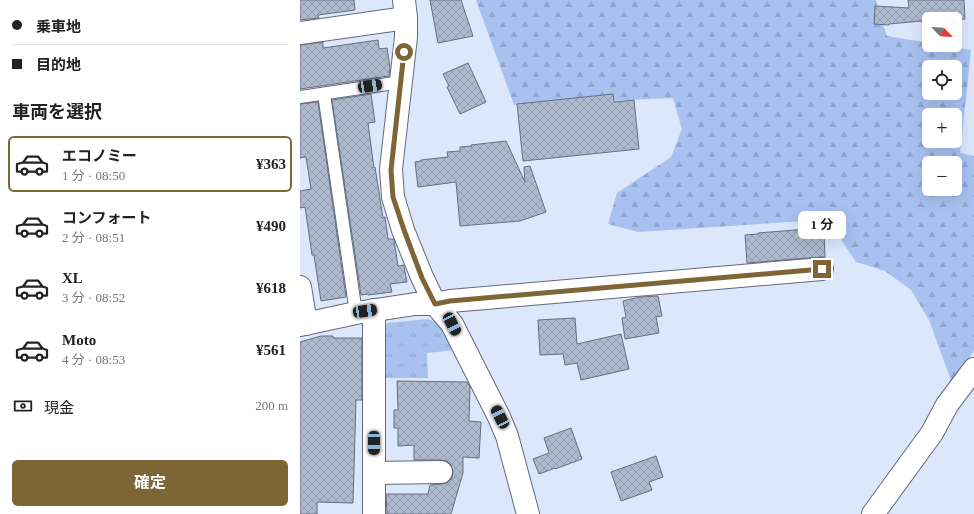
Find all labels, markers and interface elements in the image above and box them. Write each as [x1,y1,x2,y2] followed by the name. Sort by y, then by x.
[922,12,962,52] north arrow
[922,12,962,196] map controls
[36,19,81,35] text: 乗車地
[395,43,413,61] route start
[36,57,81,73] text: 目的地
[922,60,962,100] button: locate
[357,78,383,94] car
[12,102,102,122] text: 車両を選択
[922,108,962,148] button: +
[14,146,50,182] icon: car
[62,148,137,164] text: エコノミー
[256,156,286,172] text: ¥363
[922,156,962,196] button: −
[62,168,125,183] text: 1 分 · 08:50
[14,208,50,244] icon: car
[62,210,152,226] text: コンフォート
[798,211,846,239] callout: 1 分
[811,217,833,232] text: 1 分
[256,218,286,234] text: ¥490
[62,230,125,245] text: 2 分 · 08:51
[813,260,831,278] route end
[14,270,50,306] icon: car
[62,270,83,286] text: XL
[256,280,286,296] text: ¥618
[62,290,125,305] text: 3 分 · 08:52
[352,303,378,319] car
[441,311,463,337] car
[14,332,50,368] icon: car
[62,332,96,348] text: Moto
[256,342,286,358] text: ¥561
[62,352,125,367] text: 4 分 · 08:53
[12,395,34,417] icon: cash
[255,398,288,413] text: 200 m
[44,400,74,416] text: 現金
[489,404,511,430] car
[368,431,380,455] car
[12,460,288,506] button: 確定

